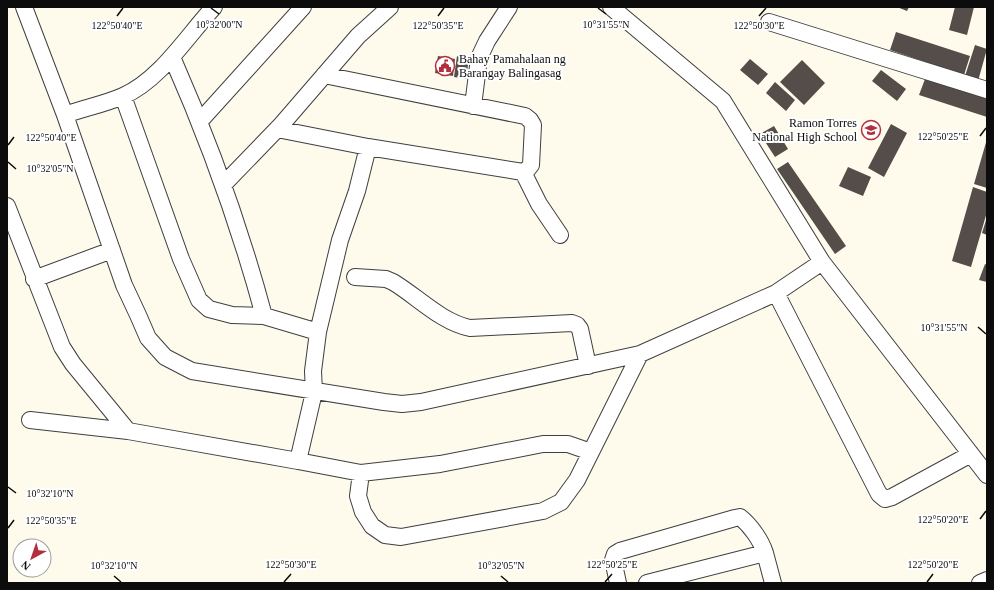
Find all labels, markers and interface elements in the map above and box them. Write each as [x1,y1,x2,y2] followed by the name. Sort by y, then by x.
[195,19,243,30] text: 10°32'00"N
[582,19,630,30] text: 10°31'55"N
[92,20,143,31] text: 122°50'40"E
[413,20,464,31] text: 122°50'35"E
[734,20,785,31] text: 122°50'30"E
[459,52,566,80] place label: Bahay Pamahalaan ng Barangay Balingasag
[434,55,456,77] public building icon: Bahay Pamahalaan ng Barangay Balingasag
[752,116,858,144] place label: Ramon Torres National High School
[860,119,882,141] school or university icon: Ramon Torres National High School
[918,131,969,142] text: 122°50'25"E
[26,132,77,143] text: 122°50'40"E
[26,163,74,174] text: 10°32'05"N
[920,322,968,333] text: 10°31'55"N
[26,488,74,499] text: 10°32'10"N
[918,514,969,525] text: 122°50'20"E
[26,515,77,526] text: 122°50'35"E
[12,538,52,578] north arrow
[19,558,32,573] text: N
[266,559,317,570] text: 122°50'30"E
[587,559,638,570] text: 122°50'25"E
[908,559,959,570] text: 122°50'20"E
[90,560,138,571] text: 10°32'10"N
[477,560,525,571] text: 10°32'05"N

